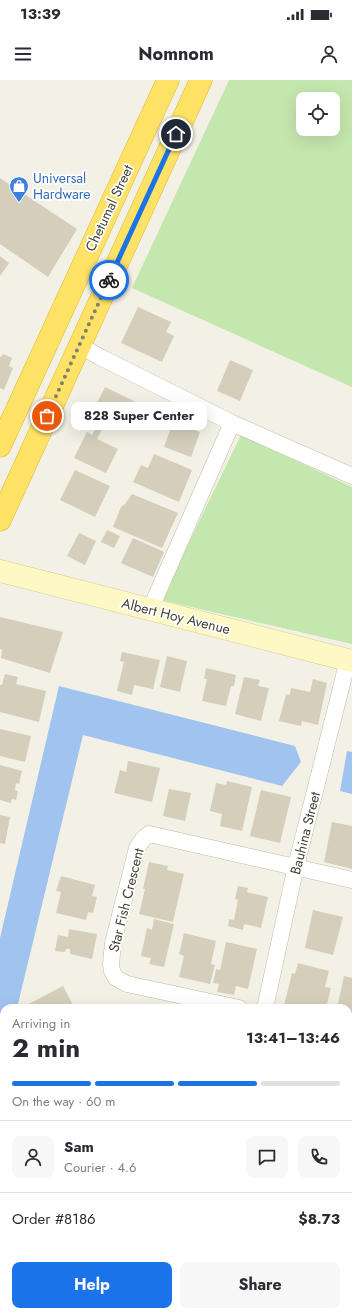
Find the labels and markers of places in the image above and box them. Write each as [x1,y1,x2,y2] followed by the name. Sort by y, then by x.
[159,117,193,151] pin
[33,168,91,204] place label: Universal Hardware
[8,175,30,203] shop icon: Universal Hardware
[30,399,64,433] pin
[71,402,207,430] callout: 828 Super Center

